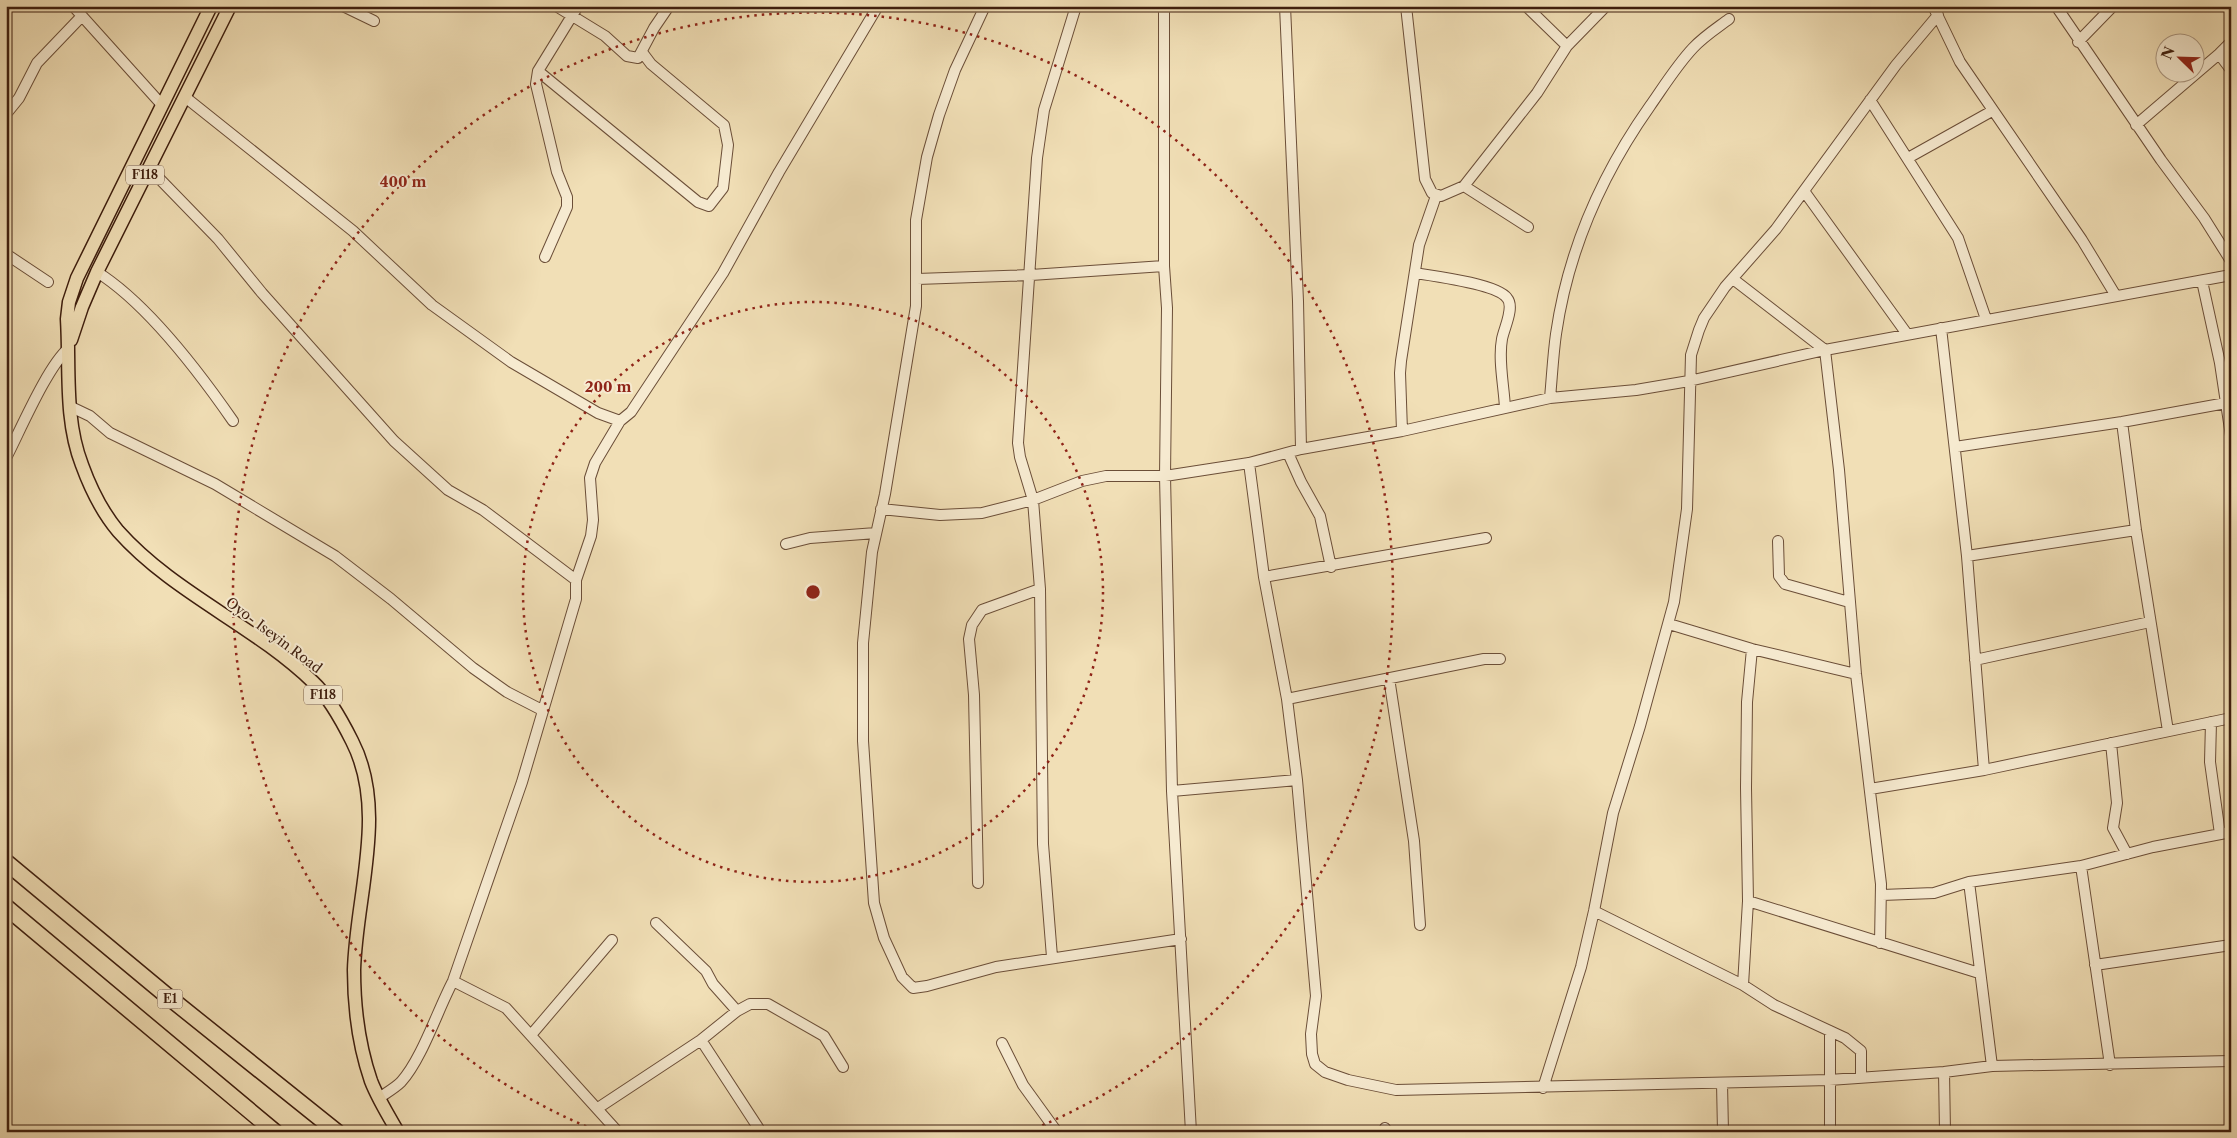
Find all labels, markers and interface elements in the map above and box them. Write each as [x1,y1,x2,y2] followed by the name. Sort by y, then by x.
[2154,32,2204,82] north arrow
[2157,44,2179,62] text: N
[126,166,164,184] road number: F118
[380,172,426,191] text: 400 m
[585,377,631,396] text: 200 m
[804,583,822,601] centre of rings
[222,593,326,677] street label: Oyo- Iseyin Road
[304,686,342,704] road number: F118
[158,990,182,1009] road number: E1

